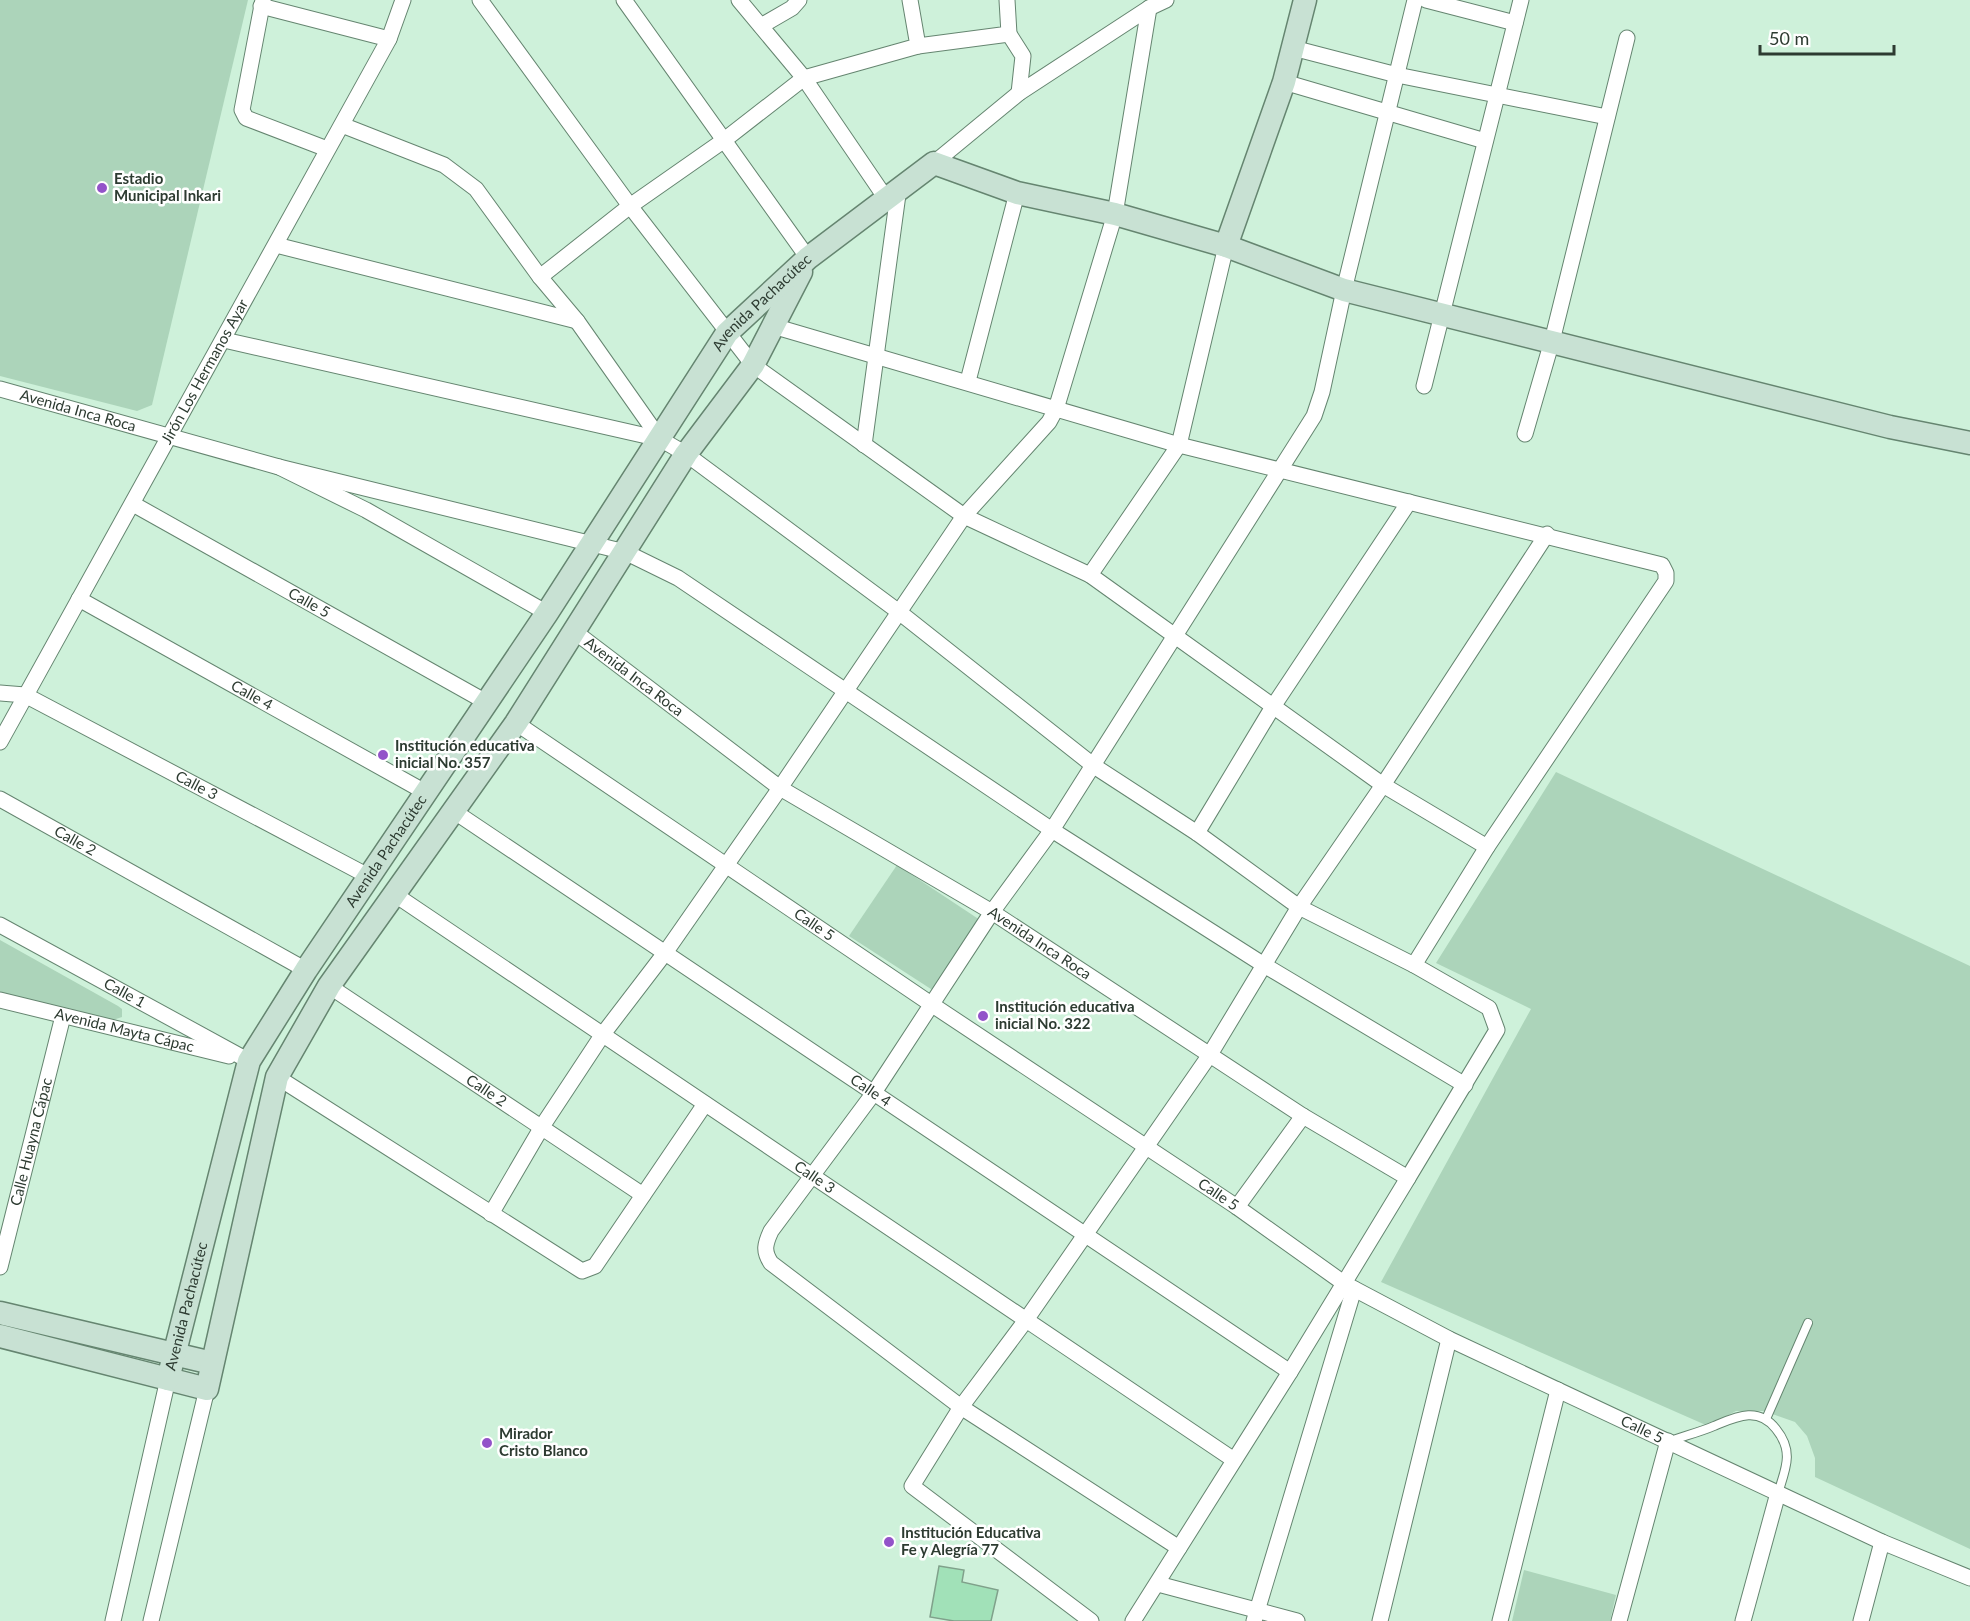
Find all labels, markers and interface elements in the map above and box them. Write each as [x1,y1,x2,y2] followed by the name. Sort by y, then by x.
[1760,18,1894,56] scale bar
[1769,27,1809,49] text: 50 m
[114,169,221,204] place label: Estadio Municipal Inkari
[95,181,109,195] marker: Estadio Municipal Inkari
[708,250,815,354] street label: Avenida Pachacútec
[157,295,252,447] street label: Jirón Los Hermanos Ayar
[18,385,138,435] street label: Avenida Inca Roca
[286,583,334,621] street label: Calle 5
[581,633,688,719] street label: Avenida Inca Roca
[228,676,277,714] street label: Calle 4
[395,736,535,771] place label: Institución educativa inicial No. 357
[376,748,390,762] marker: Institución educativa inicial No. 357
[173,766,221,803] street label: Calle 3
[341,791,430,910] street label: Avenida Pachacútec
[52,821,100,859] street label: Calle 2
[985,902,1095,983] street label: Avenida Inca Roca
[791,904,838,944] street label: Calle 5
[101,973,149,1011] street label: Calle 1
[995,997,1135,1032] place label: Institución educativa inicial No. 322
[53,1004,196,1055] street label: Avenida Mayta Cápac
[976,1009,990,1023] marker: Institución educativa inicial No. 322
[463,1070,511,1110] street label: Calle 2
[847,1070,895,1110] street label: Calle 4
[6,1076,55,1208] street label: Calle Huayna Cápac
[791,1156,839,1197] street label: Calle 3
[1195,1174,1243,1214] street label: Calle 5
[161,1240,211,1372] street label: Avenida Pachacútec
[1618,1411,1667,1446] street label: Calle 5
[499,1424,588,1459] place label: Mirador Cristo Blanco
[480,1436,494,1450] marker: Mirador Cristo Blanco
[901,1523,1041,1558] place label: Institución Educativa Fe y Alegría 77
[882,1535,896,1549] marker: Institución Educativa Fe y Alegría 77

